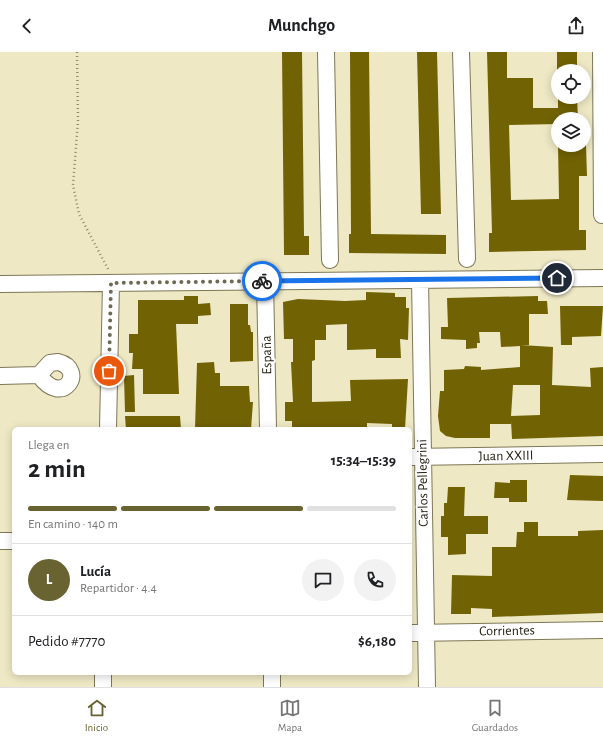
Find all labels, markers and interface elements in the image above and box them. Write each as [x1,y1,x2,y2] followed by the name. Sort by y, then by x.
[16,15,38,37] icon: back
[565,15,587,37] icon: share
[268,17,335,35] text: Munchgo
[551,64,591,152] map controls
[551,64,591,104] button: locate
[551,112,591,152] button: layers
[242,261,282,301] courier
[540,261,574,295] pin
[546,267,568,289] icon: home
[251,270,273,292] icon: bike
[260,335,274,375] street label: España
[92,354,126,388] pin
[98,360,120,382] icon: bag
[28,439,70,452] text: Llega en
[415,439,431,527] street label: Carlos Pellegrini
[478,449,534,463] street label: Juan XXIII
[331,453,396,468] text: 15:34–15:39
[28,456,86,482] text: 2 min
[28,518,118,531] text: En camino · 140 m
[302,559,344,601] button: chat
[354,559,396,601] button: phone
[80,564,111,579] text: Lucía
[46,572,52,587] text: L
[80,582,157,595] text: Repartidor · 4.4
[479,624,535,638] street label: Corrientes
[28,634,106,649] text: Pedido #7770
[358,634,396,649] text: $6,180
[85,697,108,734] tab: Inicio
[278,697,302,734] tab: Mapa
[472,697,518,734] tab: Guardados

